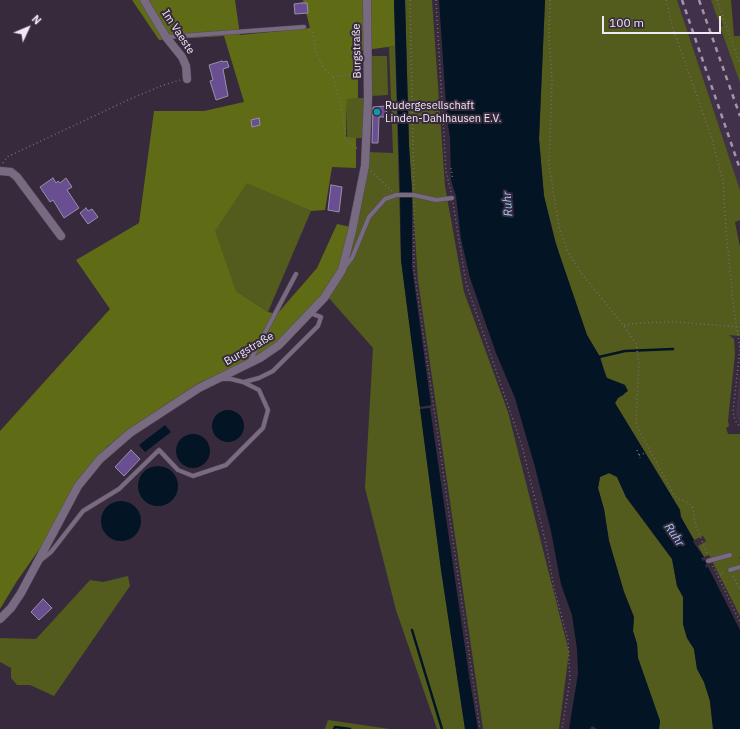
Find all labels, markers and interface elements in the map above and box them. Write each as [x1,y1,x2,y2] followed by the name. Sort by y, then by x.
[159,7,197,57] street label: Im Vaeste
[8,8,48,48] north arrow
[604,8,723,34] scale bar
[29,12,44,27] text: N
[609,15,644,30] text: 100 m
[350,23,364,79] street label: Burgstraße
[385,99,501,125] place label: Rudergesellschaft Linden-Dahlhausen E.V.
[372,107,382,117] marker: Rudergesellschaft Linden-Dahlhausen E.V.
[500,191,516,217] water label: Ruhr
[222,330,276,368] street label: Burgstraße
[661,521,687,549] water label: Ruhr

